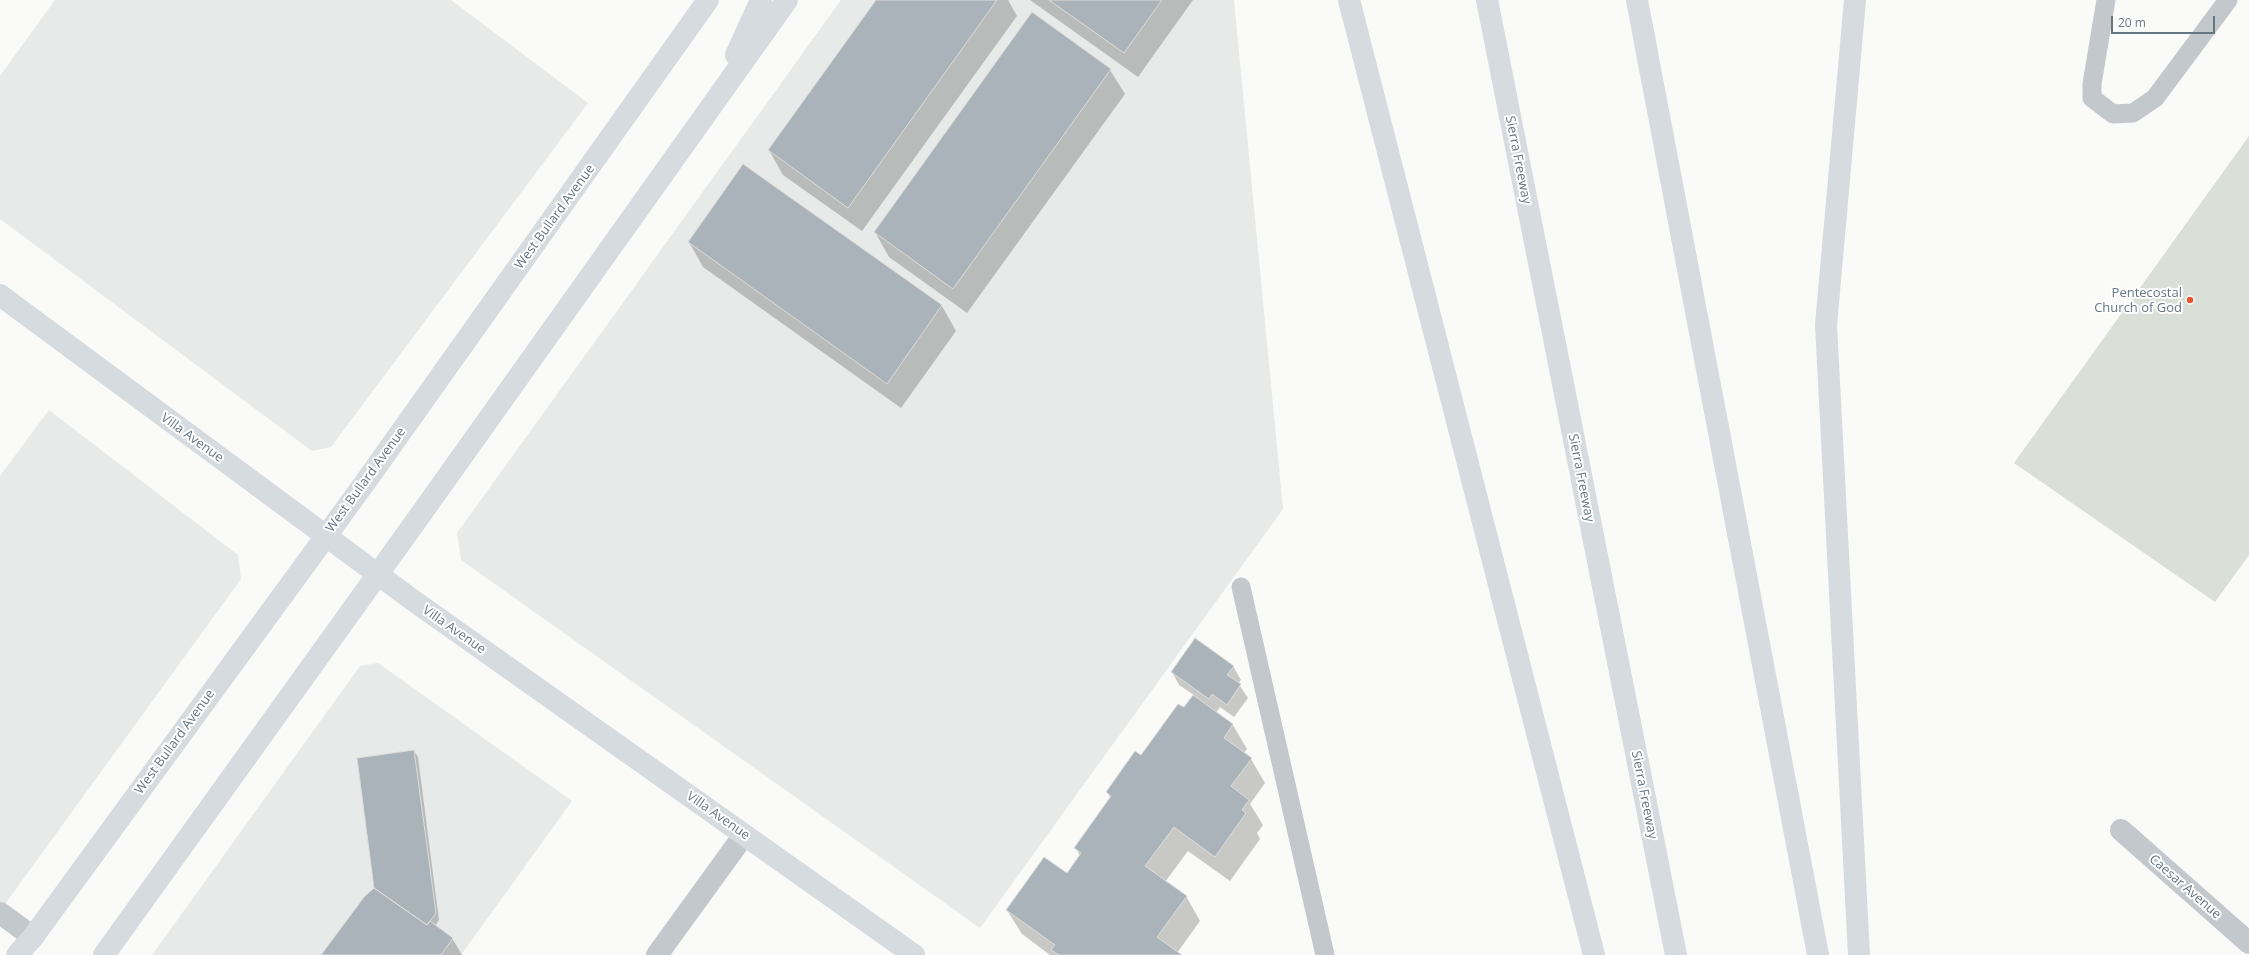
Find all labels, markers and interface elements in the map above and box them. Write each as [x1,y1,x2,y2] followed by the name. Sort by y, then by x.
[2113,8,2217,34] scale bar
[2118,14,2146,31] text: 20 m
[1502,115,1534,205] street label: Sierra Freeway
[512,162,598,272] street label: West Bullard Avenue
[2094,285,2182,316] place label: Pentecostal Church of God
[2185,295,2195,305] marker: Pentecostal Church of God
[158,410,226,466] street label: Villa Avenue
[323,425,409,535] street label: West Bullard Avenue
[1565,433,1597,523] street label: Sierra Freeway
[419,603,489,657] street label: Villa Avenue
[132,687,218,797] street label: West Bullard Avenue
[1628,750,1660,840] street label: Sierra Freeway
[683,789,753,843] street label: Villa Avenue
[2146,852,2224,922] street label: Caesar Avenue

